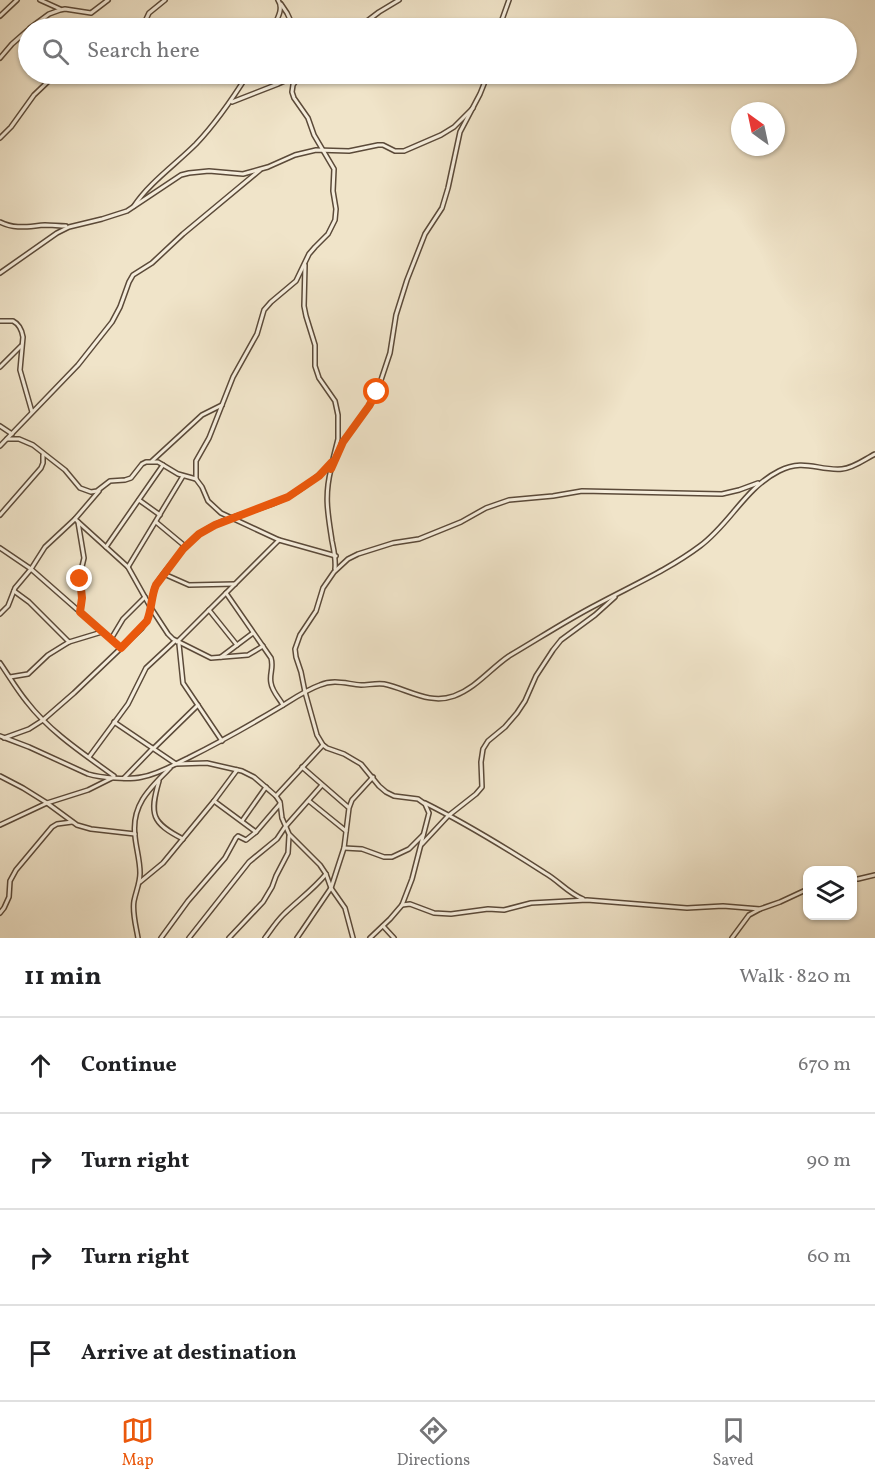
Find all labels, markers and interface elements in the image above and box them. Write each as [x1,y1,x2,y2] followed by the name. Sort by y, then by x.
[18,18,857,84] search box
[39,35,72,68] icon: search
[87,36,200,67] text: Search here
[731,102,785,156] north arrow
[363,378,389,404] route start
[66,565,92,591] route end
[803,866,857,920] map controls
[803,866,857,920] button: layers
[24,959,102,995] text: 11 min
[739,963,851,991] text: Walk · 820 m
[24,1049,57,1082] icon: ahead
[81,1050,177,1081] text: Continue
[798,1051,851,1079] text: 670 m
[24,1145,57,1178] icon: right
[81,1146,189,1177] text: Turn right
[807,1147,851,1175] text: 90 m
[24,1241,57,1274] icon: right
[81,1242,189,1273] text: Turn right
[807,1243,851,1271] text: 60 m
[24,1337,57,1370] icon: arrive
[81,1338,297,1369] text: Arrive at destination
[121,1414,154,1472] tab: Map
[397,1414,470,1472] tab: Directions
[713,1414,754,1472] tab: Saved

